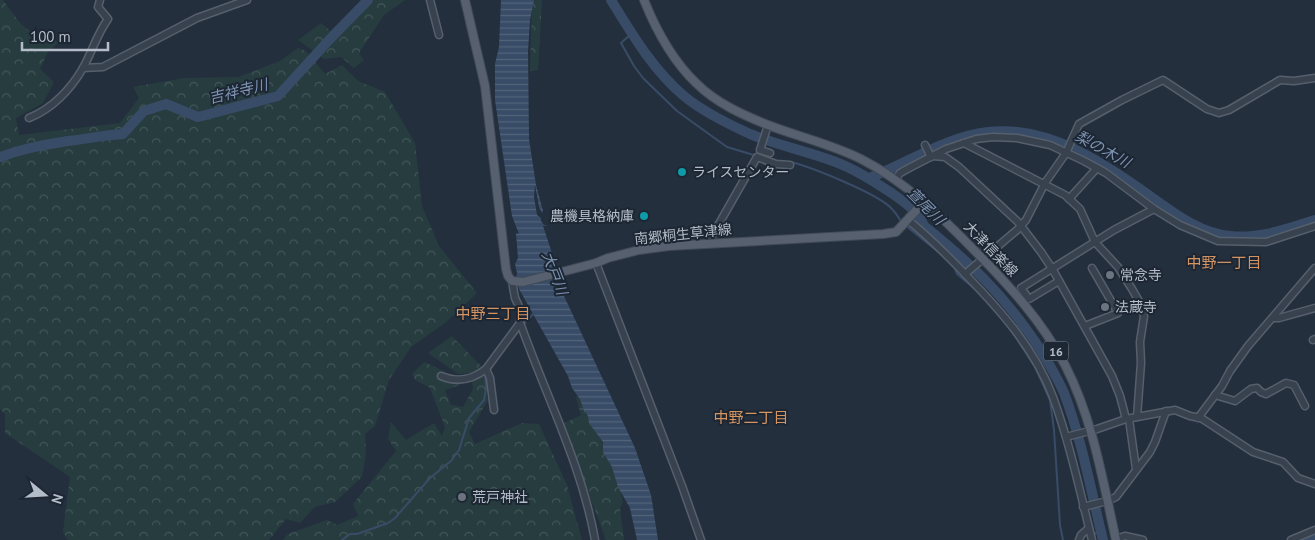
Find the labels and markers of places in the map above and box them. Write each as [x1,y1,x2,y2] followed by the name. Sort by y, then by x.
[692,163,790,181] place label: ライスセンター
[676,166,688,178] marker: ライスセンター
[550,207,634,225] place label: 農機具格納庫
[638,210,650,222] marker: 農機具格納庫
[1120,266,1162,284] place label: 常念寺
[1104,269,1116,281] marker: 常念寺
[1115,298,1157,316] place label: 法蔵寺
[1099,301,1111,313] marker: 法蔵寺
[472,488,528,506] place label: 荒戸神社
[456,491,468,503] marker: 荒戸神社

